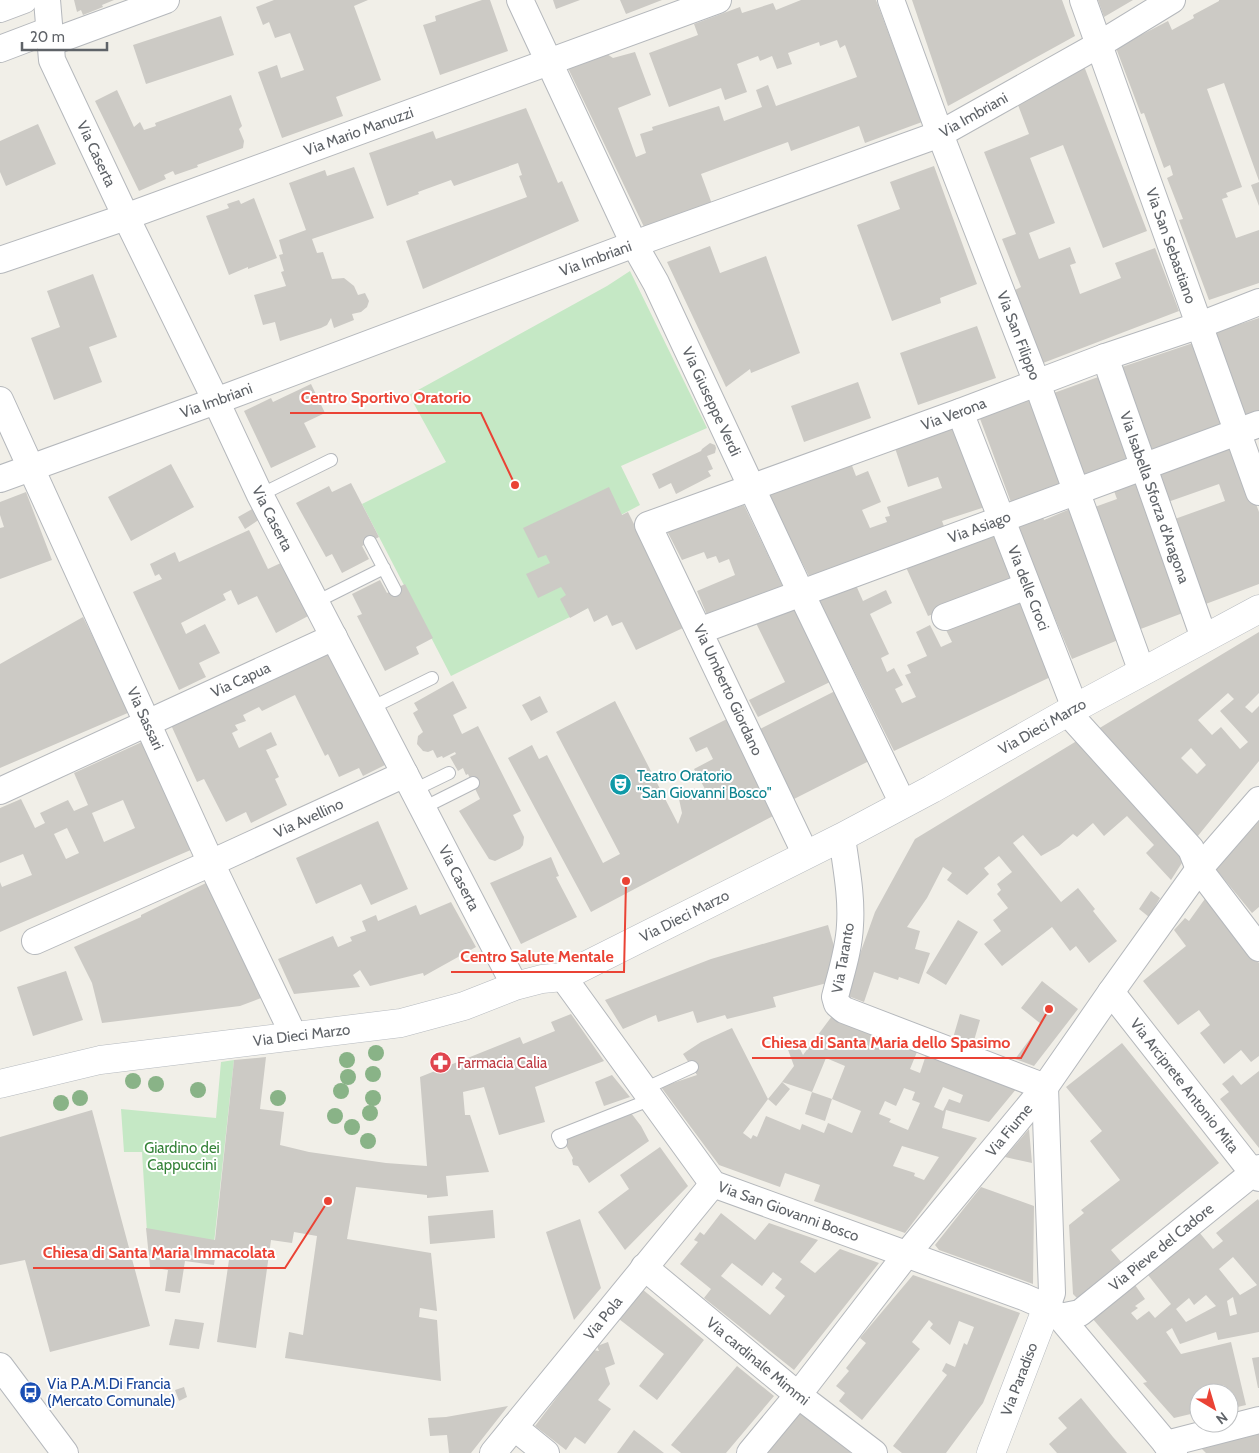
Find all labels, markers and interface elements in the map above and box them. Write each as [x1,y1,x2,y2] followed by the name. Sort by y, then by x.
[22,20,108,52] scale bar
[30,28,65,46] text: 20 m
[936,89,1011,141] street label: Via Imbriani
[301,103,416,160] street label: Via Mario Manuzzi
[73,118,120,191] street label: Via Caserta
[1142,185,1200,306] street label: Via San Sebastiano
[557,237,634,280] street label: Via Imbriani
[993,289,1044,383] street label: Via San Filippo
[678,344,745,459] street label: Via Giuseppe Verdi
[178,379,255,422] street label: Via Imbriani
[290,382,481,413] callout: Centro Sportivo Oratorio
[301,388,471,407] text: Centro Sportivo Oratorio
[919,394,989,434] street label: Via Verona
[1116,409,1193,587] street label: Via Isabella Sforza d'Aragona
[248,483,297,555] street label: Via Caserta
[946,508,1013,547] street label: Via Asiago
[1004,543,1053,633] street label: Via delle Croci
[690,621,766,759] street label: Via Umberto Giordano
[208,658,274,702] street label: Via Capua
[123,684,167,753] street label: Via Sassari
[995,695,1089,758] street label: Via Dieci Marzo
[637,767,772,802] place label: Teatro Oratorio "San Giovanni Bosco"
[609,773,633,797] theatre icon: Teatro Oratorio "San Giovanni Bosco"
[271,795,346,842] street label: Via Avellino
[435,842,484,914] street label: Via Caserta
[637,886,732,946] street label: Via Dieci Marzo
[828,921,858,995] street label: Via Taranto
[451,941,624,972] callout: Centro Salute Mentale
[460,947,614,966] text: Centro Salute Mentale
[1126,1015,1243,1157] street label: Via Arciprete Antonio Mita
[252,1020,351,1050] street label: Via Dieci Marzo
[752,1027,1021,1058] callout: Chiesa di Santa Maria dello Spasimo
[762,1033,1010,1052] text: Chiesa di Santa Maria dello Spasimo
[429,1051,453,1075] pharmacy icon: Farmacia Calia
[457,1054,548,1072] place label: Farmacia Calia
[982,1100,1036,1160] street label: Via Fiume
[144,1139,220,1174] park label: Giardino dei Cappuccini
[715,1178,862,1245] street label: Via San Giovanni Bosco
[1105,1199,1217,1295] street label: Via Pieve del Cadore
[33,1237,285,1268] callout: Chiesa di Santa Maria Immacolata
[43,1243,275,1262] text: Chiesa di Santa Maria Immacolata
[580,1292,627,1344] street label: Via Pola
[703,1314,813,1409] street label: Via cardinale Mimmi
[997,1340,1041,1418] street label: Via Paradiso
[47,1375,175,1410] place label: Via P.A.M.Di Francia (Mercato Comunale)
[19,1381,43,1405] bus stop icon: Via P.A.M.Di Francia (Mercato Comunale)
[1189,1383,1239,1433] north arrow
[1213,1408,1231,1428] text: N

